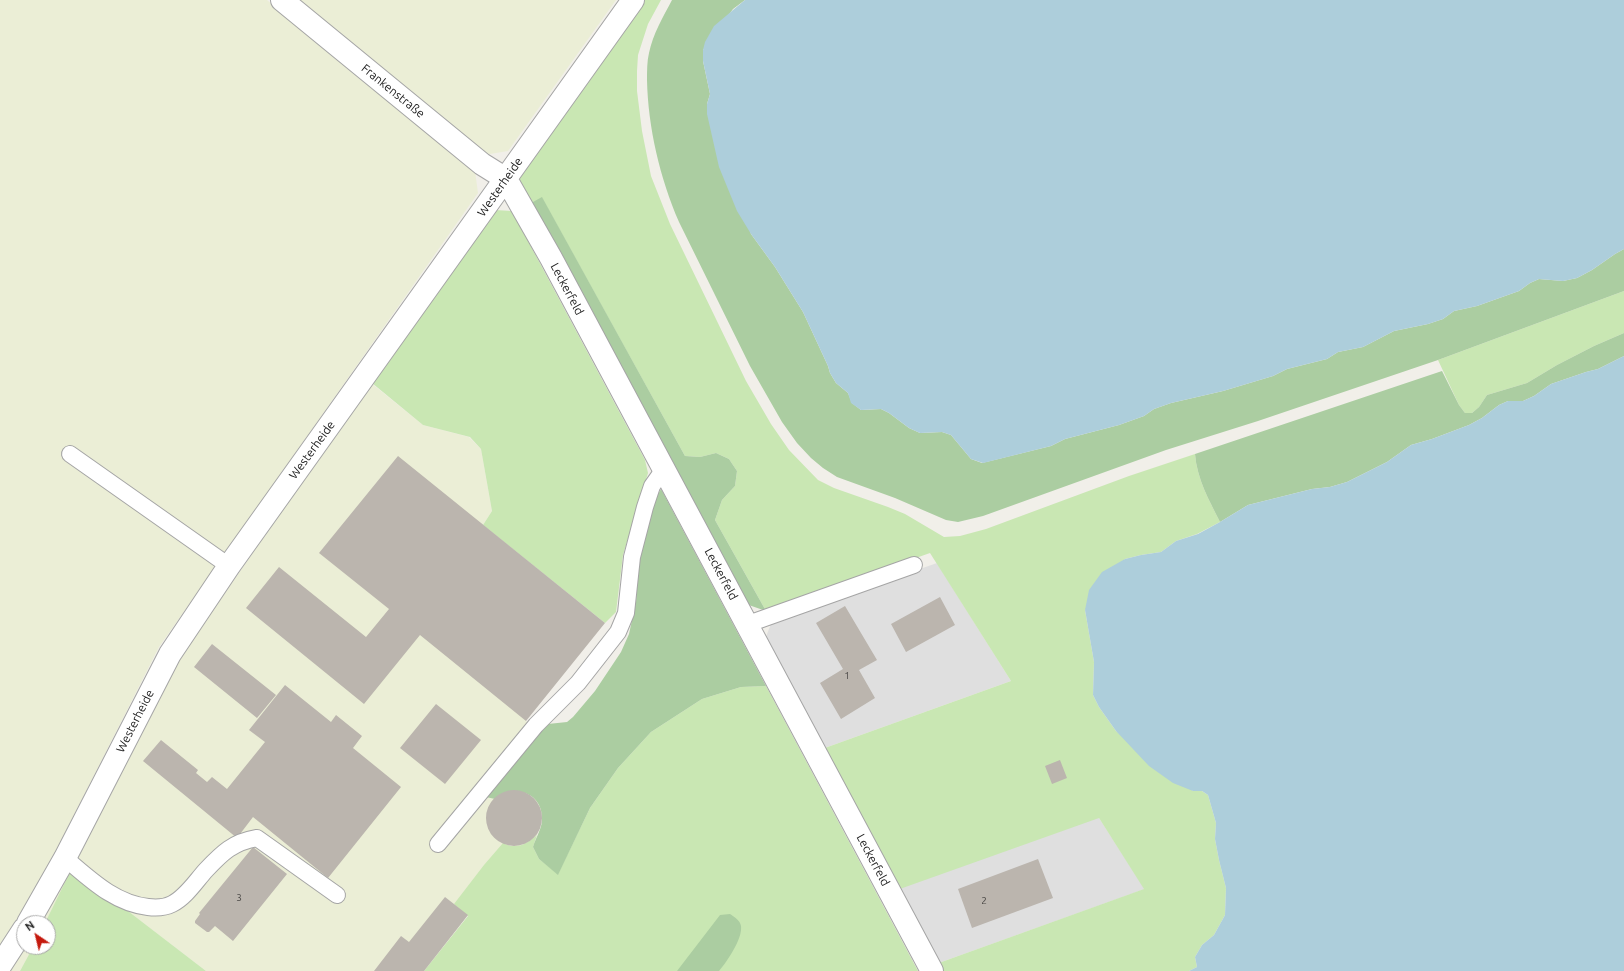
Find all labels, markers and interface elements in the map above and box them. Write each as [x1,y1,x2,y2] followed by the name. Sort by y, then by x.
[358,61,428,121] street label: Frankenstraße
[474,155,526,219] street label: Westerheide
[547,261,587,317] street label: Leckerfeld
[286,418,338,482] street label: Westerheide
[701,546,741,602] street label: Leckerfeld
[844,670,850,682] house number: 1
[113,687,157,755] street label: Westerheide
[853,832,893,888] street label: Leckerfeld
[236,892,242,904] house number: 3
[981,895,987,907] house number: 2
[16,915,56,955] north arrow
[23,919,36,933] text: N

